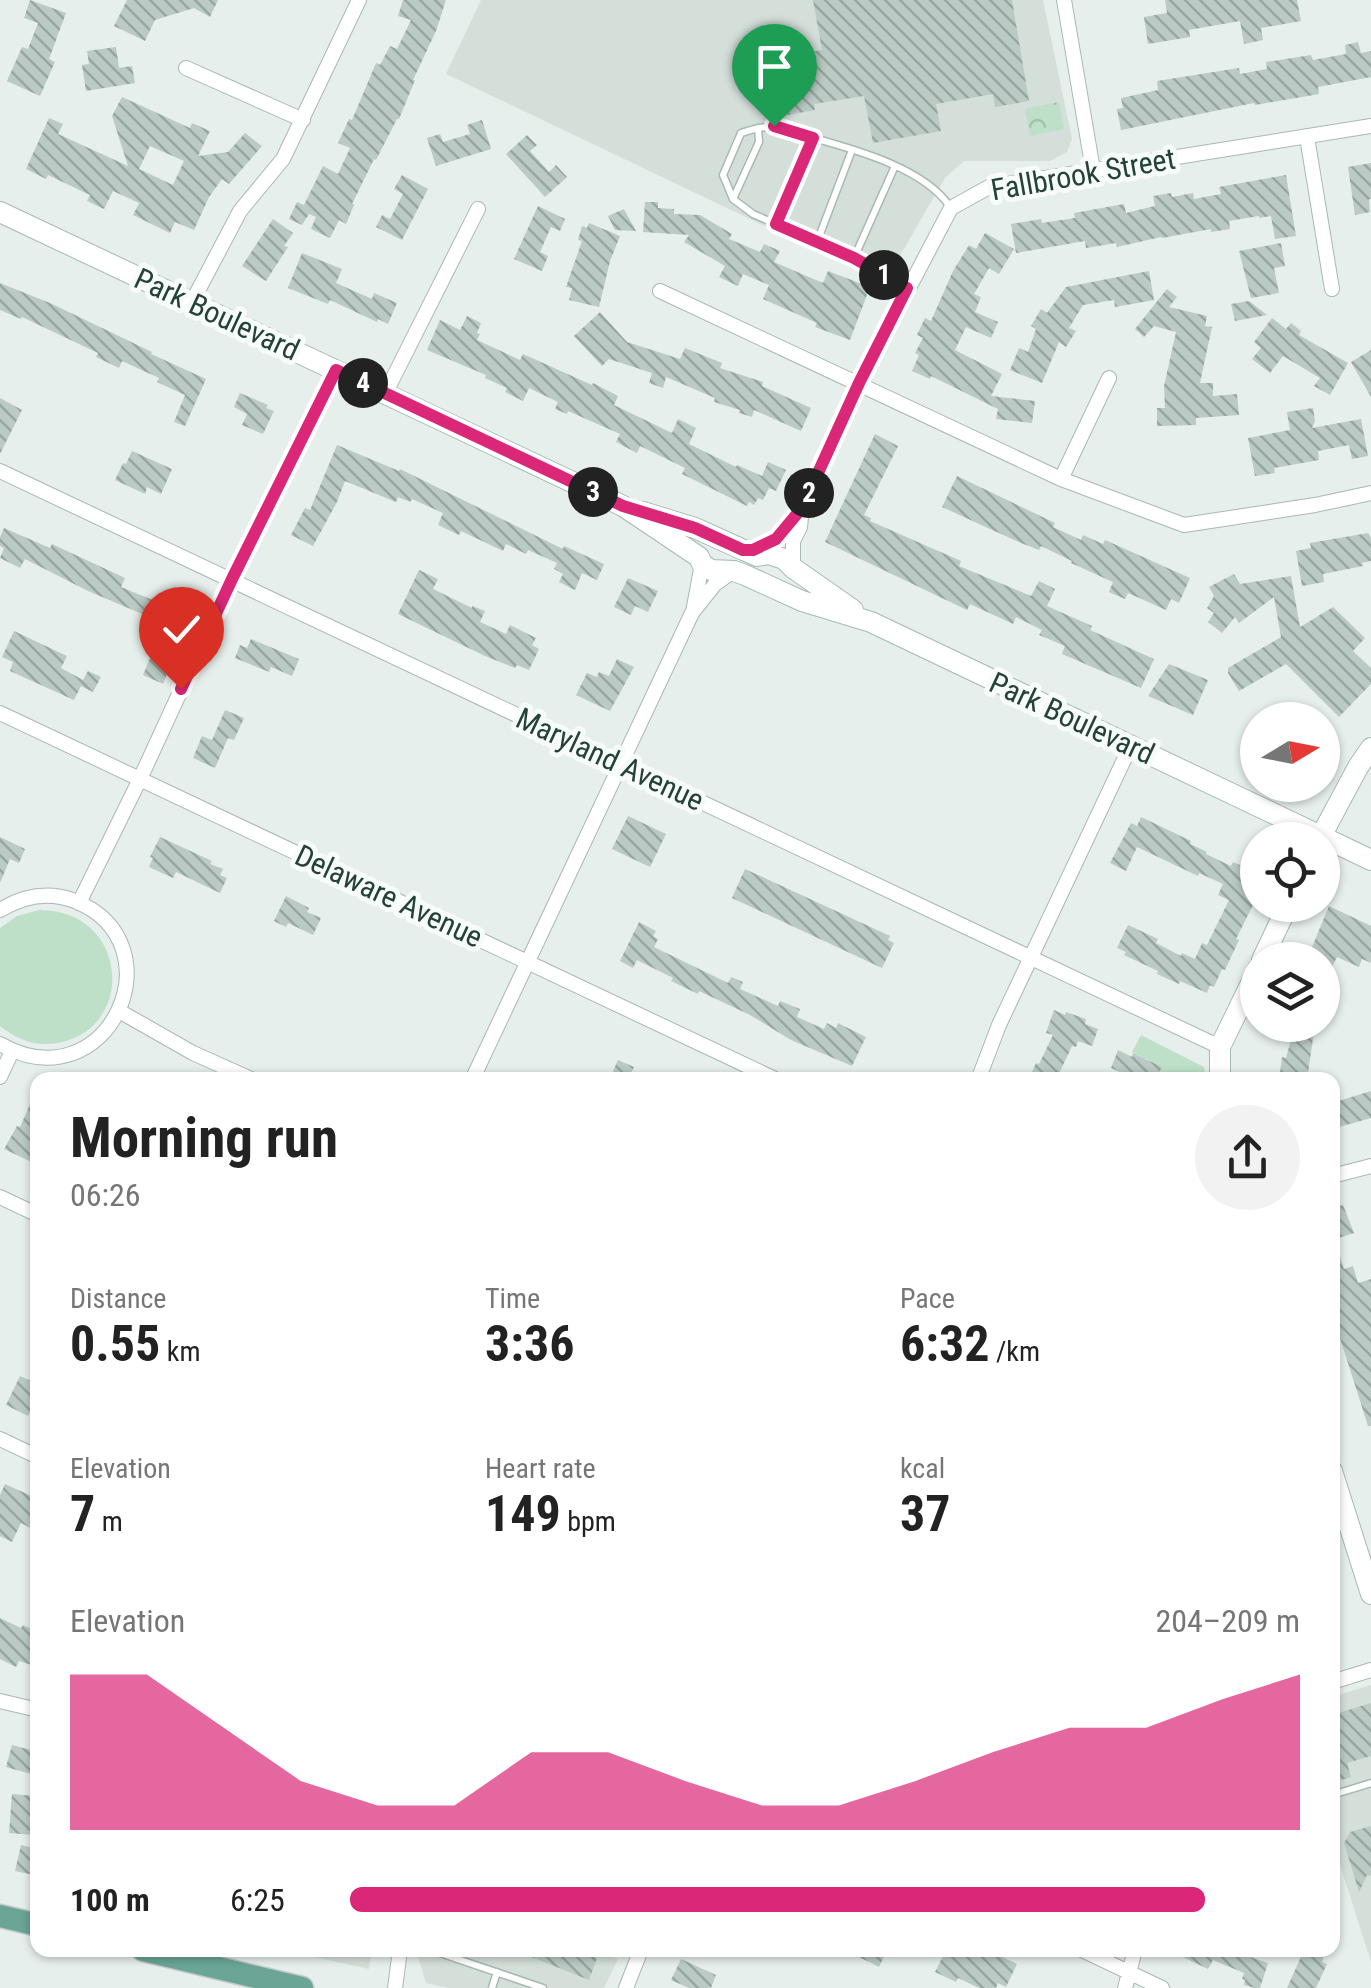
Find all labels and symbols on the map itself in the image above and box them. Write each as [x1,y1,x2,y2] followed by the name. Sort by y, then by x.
[732,24,817,127] pin
[988,141,1178,207] street label: Fallbrook Street
[859,250,909,300] pin: 1
[129,261,305,367] street label: Park Boulevard
[338,358,388,408] pin: 4
[568,467,618,517] pin: 3
[784,468,834,518] pin: 2
[139,587,224,690] pin
[984,665,1160,771] street label: Park Boulevard
[511,700,709,818] street label: Maryland Avenue
[1240,702,1340,802] north arrow
[290,837,488,955] street label: Delaware Avenue

